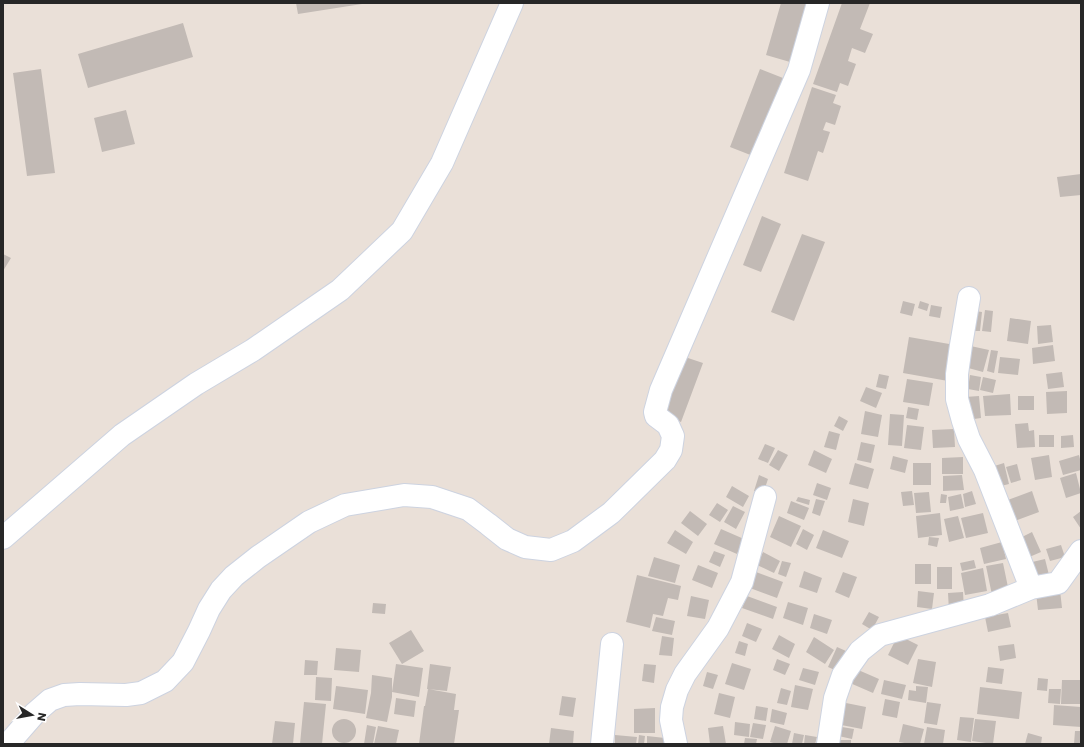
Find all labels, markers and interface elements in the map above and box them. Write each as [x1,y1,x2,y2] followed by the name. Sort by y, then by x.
[12,695,52,735] north arrow
[33,711,50,722] text: N

